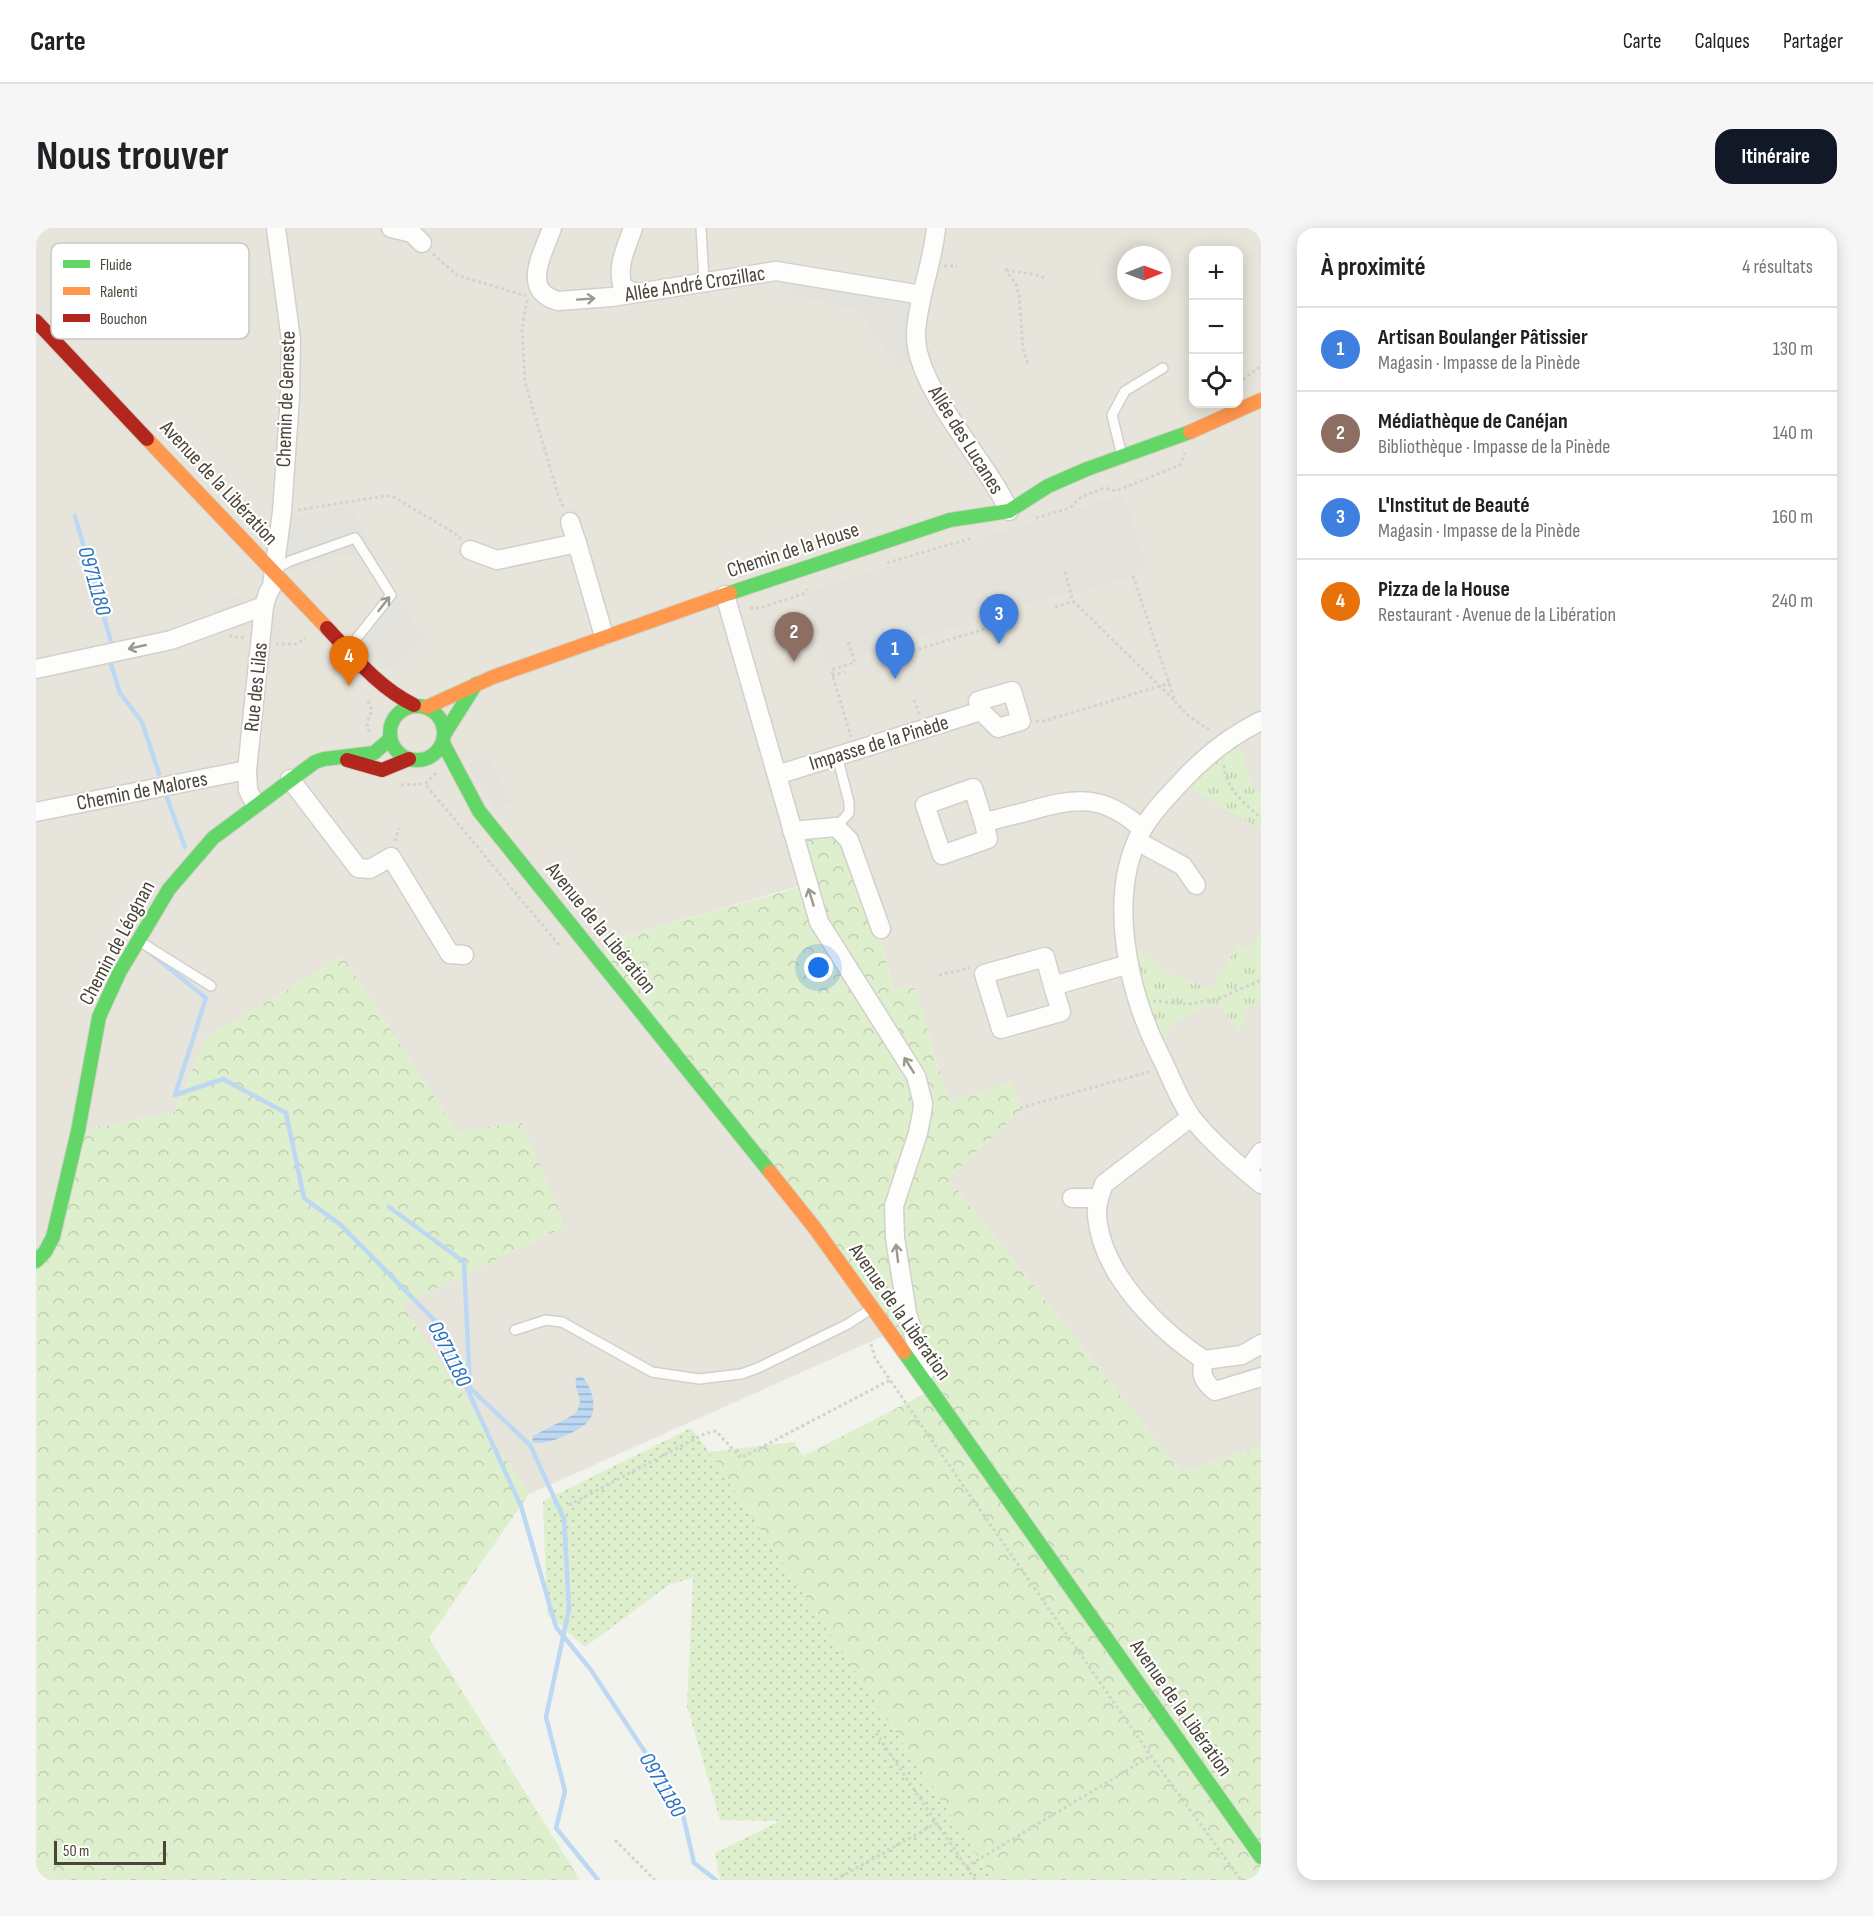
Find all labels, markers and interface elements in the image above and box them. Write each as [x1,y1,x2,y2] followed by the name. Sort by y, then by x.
[30,25,86,58] text: Carte
[1623,29,1662,54] text: Carte
[1695,29,1750,54] text: Calques
[1783,29,1843,54] text: Partager
[1715,129,1837,184] button: Itinéraire
[36,131,229,182] text: Nous trouver
[51,243,249,339] legend
[1117,246,1171,300] north arrow
[1189,246,1243,408] map controls
[1189,246,1243,300] button: +
[1321,252,1426,283] text: À proximité
[1742,255,1813,279] text: 4 résultats
[100,256,132,275] text: Fluide
[622,261,767,308] street label: Allée André Crozillac
[100,283,138,302] text: Ralenti
[576,293,596,304] one-way arrow
[1189,300,1243,354] button: −
[100,310,147,329] text: Bouchon
[1378,324,1588,351] text: Artisan Boulanger Pâtissier
[271,330,301,468] street label: Chemin de Geneste
[1337,337,1344,361] text: 1
[1773,337,1813,361] text: 130 m
[1378,351,1580,375] text: Magasin · Impasse de la Pinède
[1189,354,1243,408] button: locate
[922,380,1009,499] street label: Allée des Lucanes
[1378,408,1568,435] text: Médiathèque de Canéjan
[154,415,283,550] street label: Avenue de la Libération
[1336,421,1345,445] text: 2
[1773,421,1813,445] text: 140 m
[1378,435,1610,459] text: Bibliothèque · Impasse de la Pinède
[1378,492,1530,519] text: L'Institut de Beauté
[1336,505,1345,529] text: 3
[1772,505,1813,529] text: 160 m
[724,517,862,583] street label: Chemin de la House
[1378,519,1580,543] text: Magasin · Impasse de la Pinède
[71,543,117,619] water label: O9711180
[1378,576,1510,603] text: Pizza de la House
[1336,589,1345,613] text: 4
[1772,589,1813,613] text: 240 m
[980,594,1018,644] pin: 3
[378,596,391,612] one-way arrow
[1378,603,1616,627] text: Restaurant · Avenue de la Libération
[774,612,813,662] pin: 2
[876,630,914,679] pin: 1
[330,636,368,686] pin: 4
[239,641,273,733] street label: Rue des Lilas
[128,642,147,654] one-way arrow
[806,710,952,776] street label: Impasse de la Pinède
[74,766,210,816] street label: Chemin de Malores
[540,857,661,998] street label: Avenue de la Libération
[74,877,160,1009] street label: Chemin de Léognan
[805,888,816,907] one-way arrow
[804,953,833,982] your location
[902,1057,914,1074] one-way arrow
[843,1238,956,1385] street label: Avenue de la Libération
[891,1243,902,1263] one-way arrow
[421,1316,477,1392] water label: O9711180
[1124,1634,1237,1781] street label: Avenue de la Libération
[633,1748,691,1823] water label: O9711180
[54,1838,166,1866] scale bar
[63,1842,89,1861] text: 50 m

